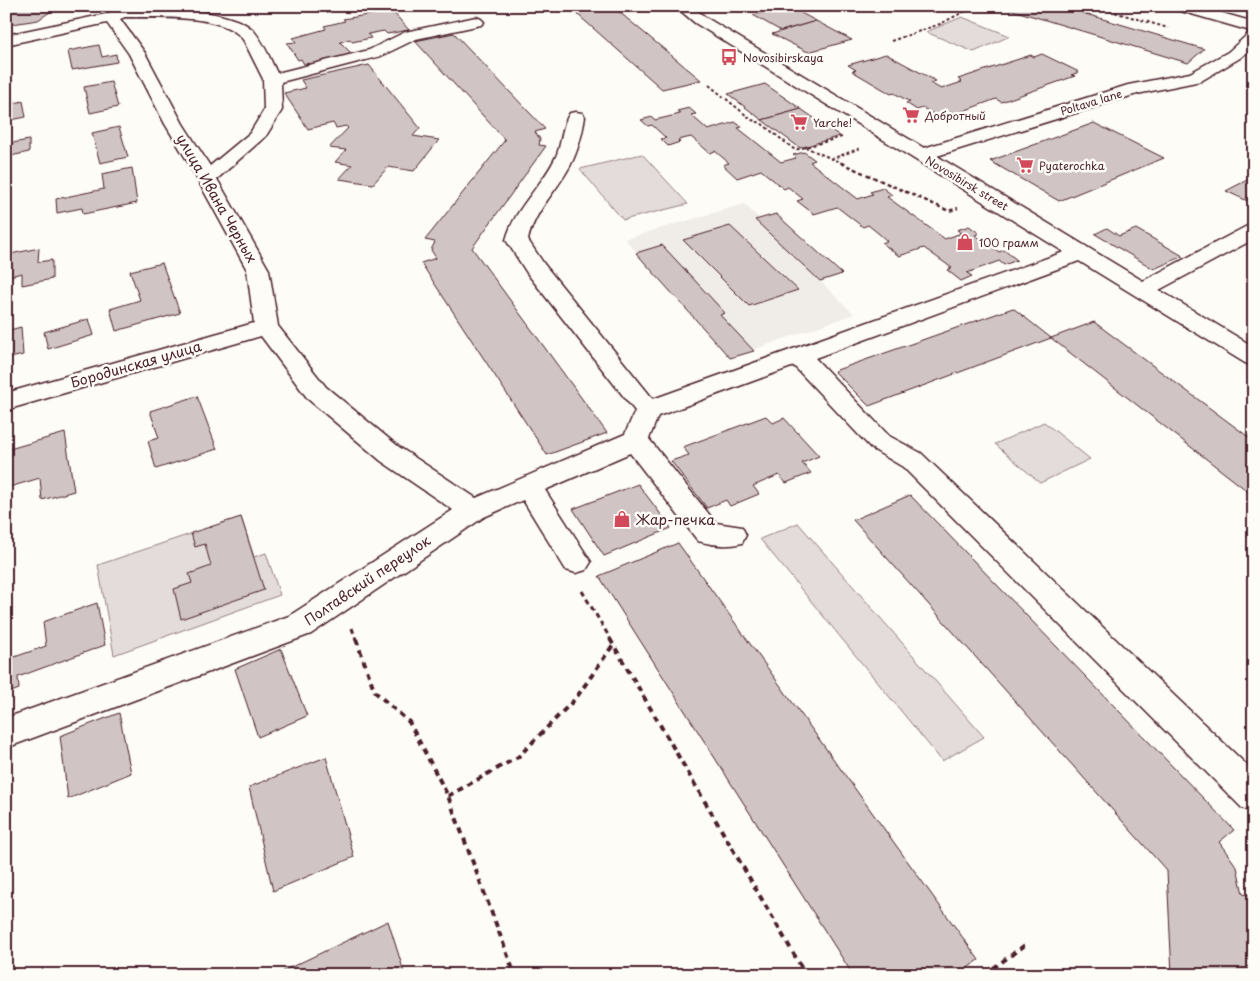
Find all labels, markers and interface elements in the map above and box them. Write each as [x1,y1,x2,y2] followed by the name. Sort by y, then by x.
[719,47,739,67] bus stop icon: Novosibirskaya
[743,49,824,66] place label: Novosibirskaya
[1058,84,1124,119] street label: Poltava lane
[901,105,921,125] supermarket icon: Добротный
[924,107,986,124] place label: Добротный
[789,112,809,132] supermarket icon: Yarche!
[813,114,852,131] place label: Yarche!
[172,130,262,266] street label: улица Ивана Черных
[922,151,1012,215] street label: Novosibirsk street
[1015,155,1035,175] supermarket icon: Pyaterochka
[1039,157,1105,174] place label: Pyaterochka
[955,232,975,252] shop icon: 100 грамм
[979,234,1039,251] place label: 100 грамм
[68,335,204,393] street label: Бородинская улица
[612,509,632,529] shop icon: Жар-печка
[635,509,715,530] place label: Жар-печка
[300,529,435,630] street label: Полтавский переулок

